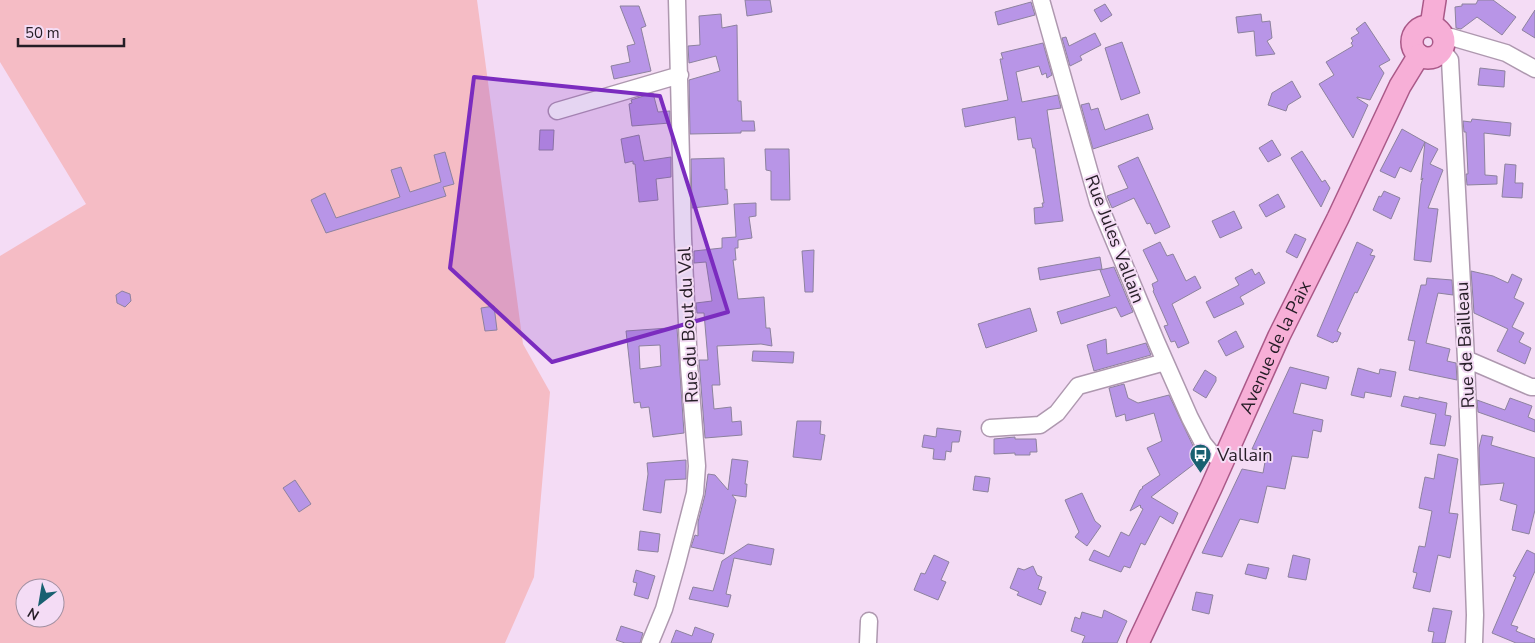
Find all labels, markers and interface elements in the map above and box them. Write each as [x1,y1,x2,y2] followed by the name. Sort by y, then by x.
[18,15,124,47] scale bar
[25,23,60,43] text: 50 m
[1079,171,1151,307] street label: Rue Jules Vallain
[672,246,704,404] street label: Rue du Bout du Val
[1234,276,1317,418] street label: Avenue de la Paix
[1450,281,1480,409] street label: Rue de Bailleau
[1189,443,1213,474] bus stop icon: Vallain
[1216,443,1273,467] place label: Vallain
[15,578,65,628] north arrow
[24,603,43,625] text: N

